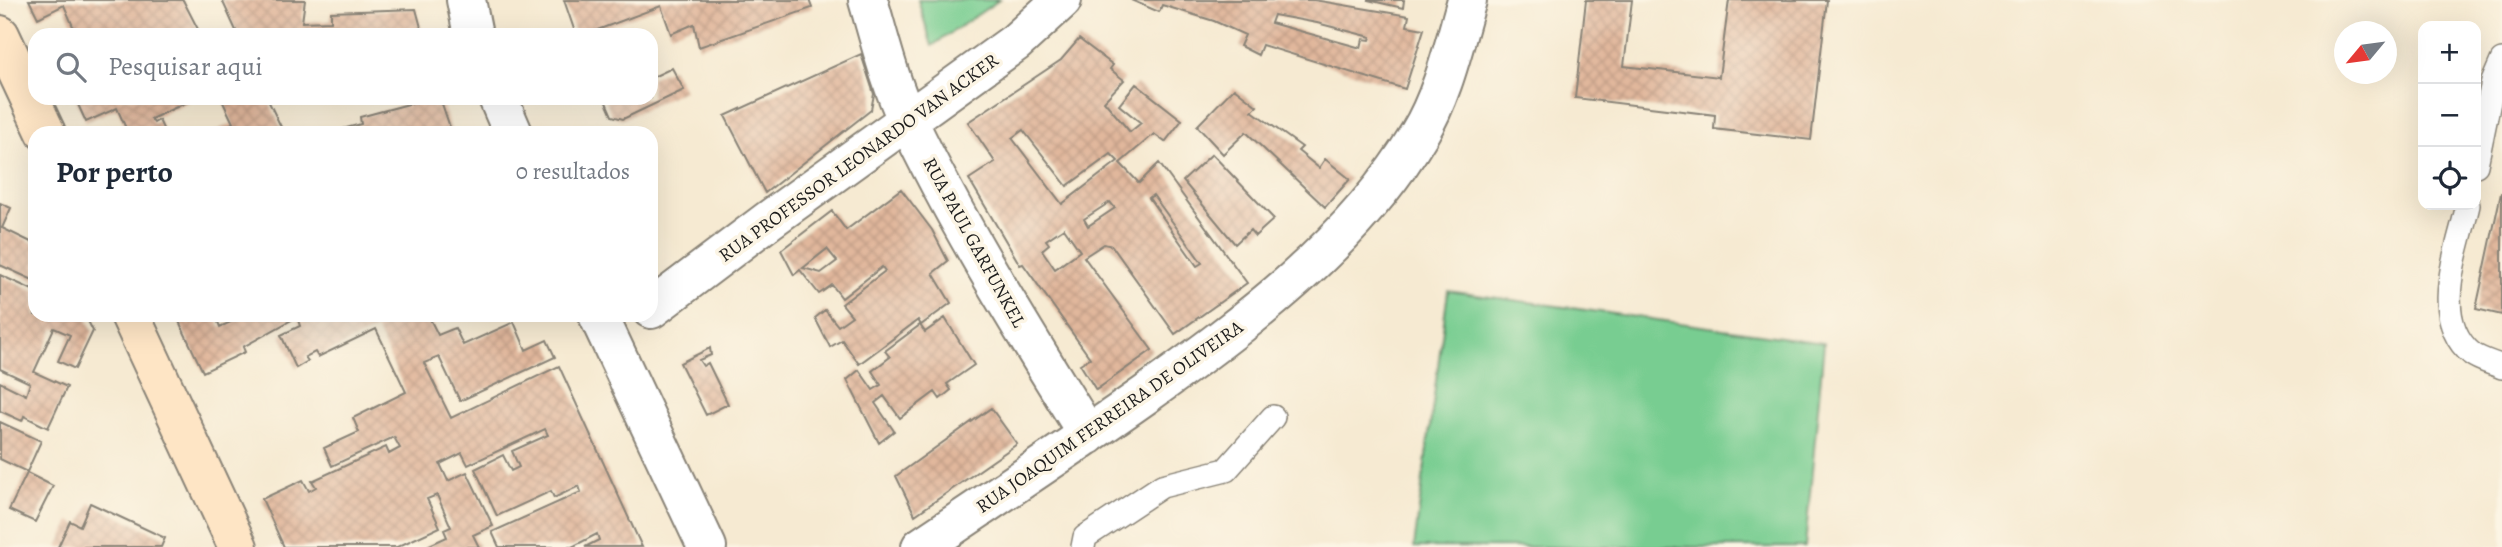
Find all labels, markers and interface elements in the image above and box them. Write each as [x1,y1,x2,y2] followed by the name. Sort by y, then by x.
[2334,21,2397,84] north arrow
[2418,21,2481,210] map controls
[2418,21,2481,84] button: +
[28,28,658,105] search box
[713,47,1004,268] street label: RUA PROFESSOR LEONARDO VAN ACKER
[52,48,90,86] icon: search
[108,49,263,84] text: Pesquisar aqui
[2418,84,2481,147] button: −
[2418,147,2481,210] button: locate
[56,152,173,192] text: Por perto
[917,153,1032,332] street label: RUA PAUL GARFUNKEL
[516,156,630,187] text: 0 resultados
[971,314,1249,519] street label: RUA JOAQUIM FERREIRA DE OLIVEIRA

